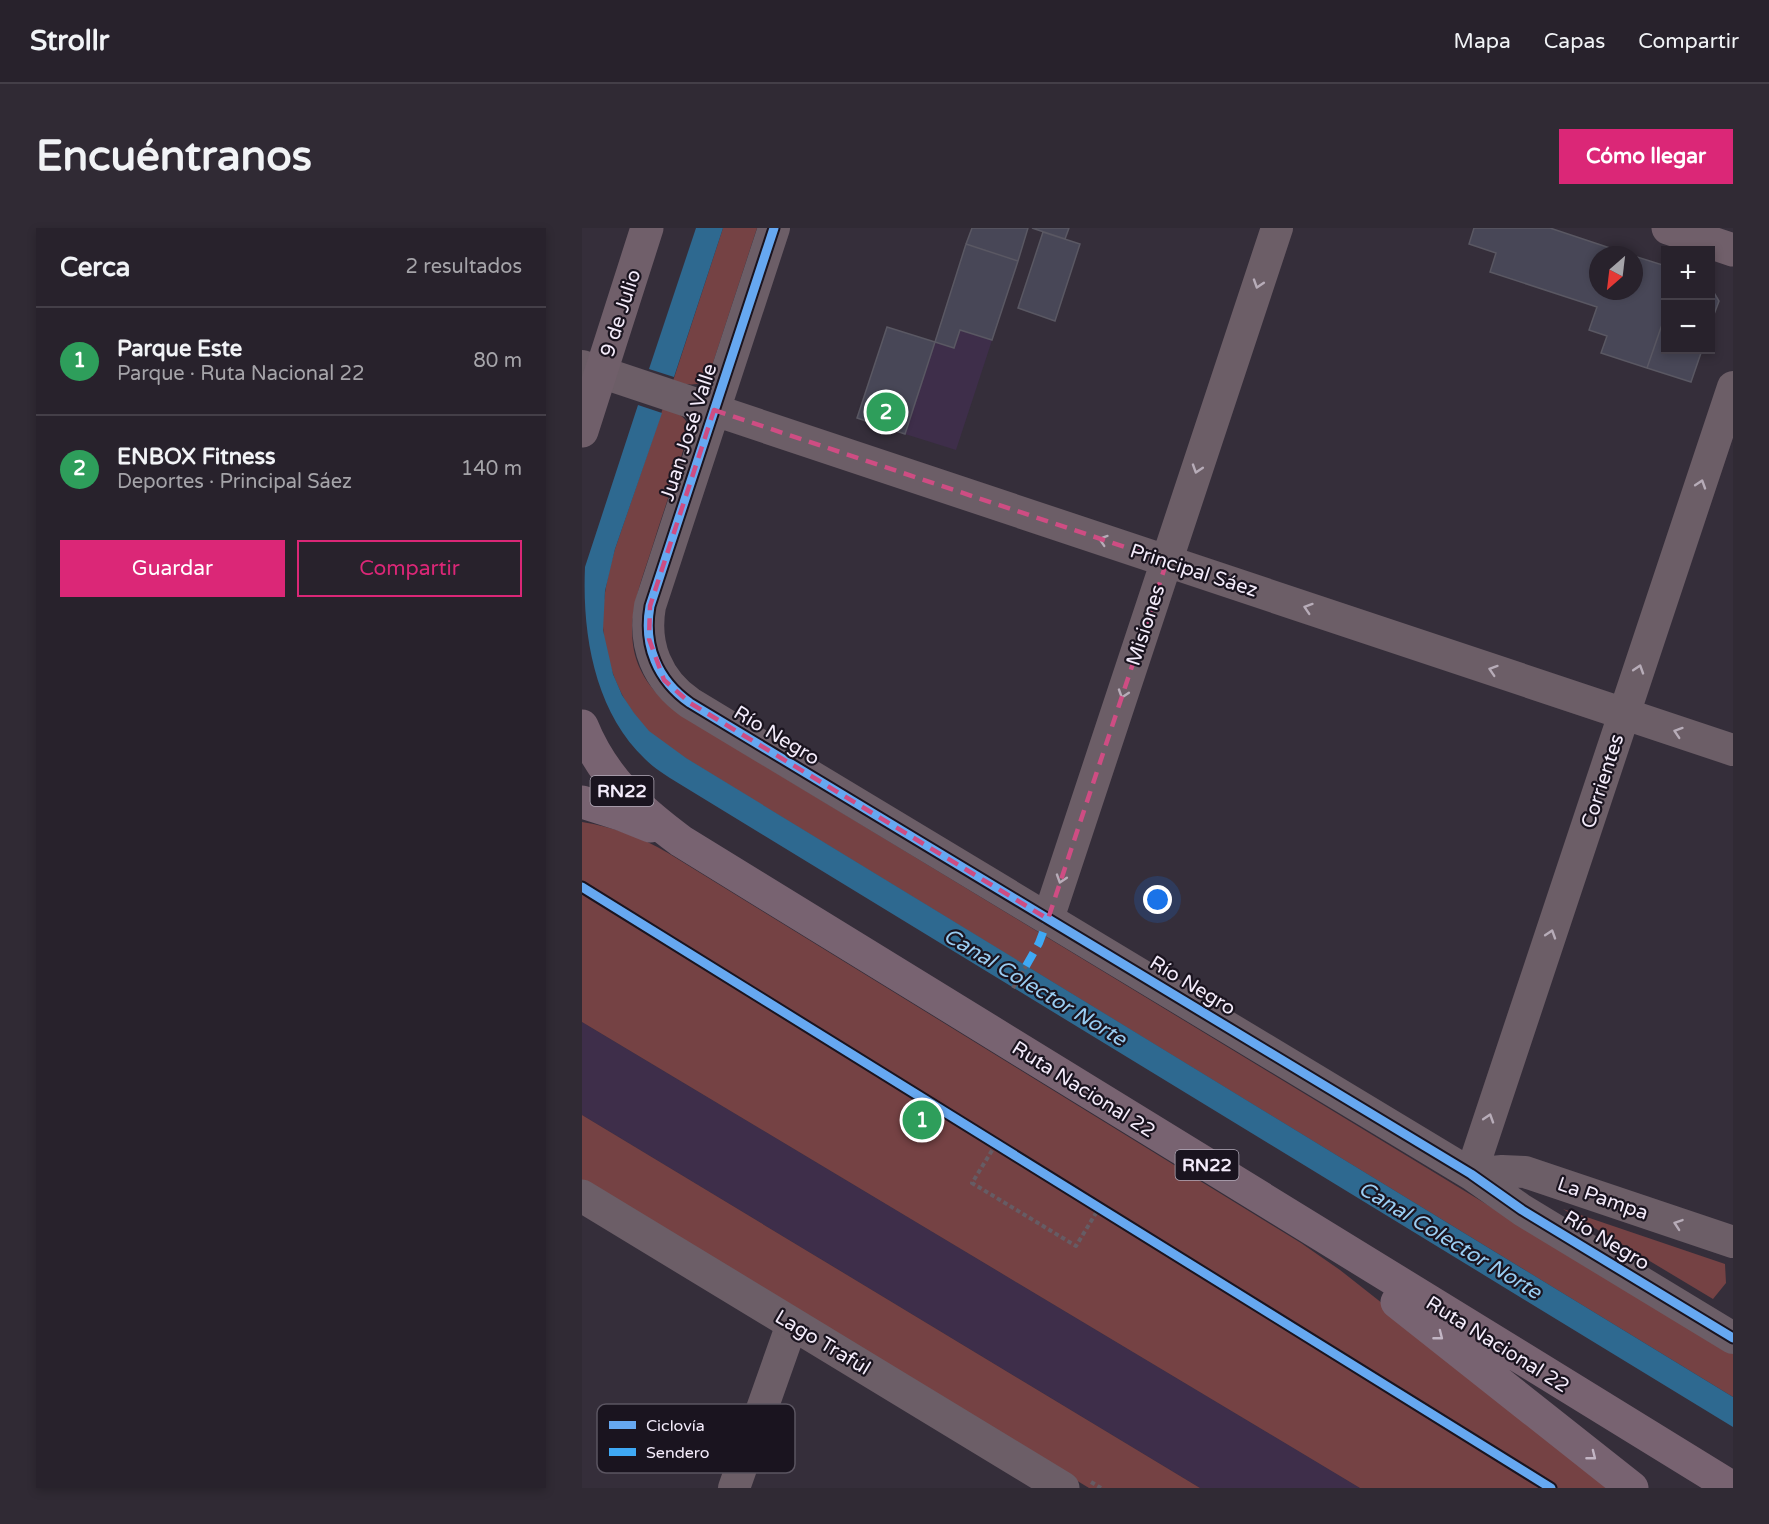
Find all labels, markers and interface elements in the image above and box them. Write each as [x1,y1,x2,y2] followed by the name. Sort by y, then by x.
[30,24,109,58] text: Strollr
[1454,29,1511,54] text: Mapa
[1544,29,1605,54] text: Capas
[1638,29,1739,54] text: Compartir
[1559,129,1733,184] button: Cómo llegar
[36,131,312,182] text: Encuéntranos
[1589,246,1643,300] north arrow
[1661,246,1715,354] map controls
[1661,246,1715,300] button: +
[60,252,130,283] text: Cerca
[406,255,522,279] text: 2 resultados
[596,267,646,360] street label: 9 de Julio
[1253,278,1266,289] one-way arrow
[1661,300,1715,354] button: −
[117,336,242,362] text: Parque Este
[73,349,86,373] text: 1
[473,349,522,373] text: 80 m
[655,361,722,504] street label: Juan José Valle
[117,362,365,386] text: Parque · Ruta Nacional 22
[866,390,906,435] pin: 2
[117,444,276,470] text: ENBOX Fitness
[73,457,86,481] text: 2
[461,457,522,481] text: 140 m
[1192,463,1204,474] one-way arrow
[117,470,352,494] text: Deportes · Principal Sáez
[1694,479,1706,490] one-way arrow
[1098,535,1109,547] one-way arrow
[1127,539,1260,603] street label: Principal Sáez
[60,540,285,597] button: Guardar
[297,540,522,597] button: Compartir
[1122,582,1170,669] street label: Misiones
[1303,603,1314,616] one-way arrow
[1632,664,1645,675] one-way arrow
[1488,665,1498,677] one-way arrow
[1117,688,1130,699] one-way arrow
[729,701,824,771] street label: Río Negro
[1673,726,1683,739] one-way arrow
[1576,731,1629,831] street label: Corrientes
[591,776,654,806] road number: RN22
[1056,873,1069,884] one-way arrow
[1143,885,1172,914] your location
[939,923,1131,1052] water label: Canal Colector Norte
[1544,929,1556,939] one-way arrow
[1145,951,1240,1021] street label: Río Negro
[1007,1036,1160,1144] street label: Ruta Nacional 22
[902,1098,942,1142] pin: 1
[1482,1114,1495,1124] one-way arrow
[1176,1150,1238,1180] road number: RN22
[1554,1172,1651,1226] street label: La Pampa
[1354,1176,1546,1305] water label: Canal Colector Norte
[1559,1206,1654,1276] street label: Río Negro
[1673,1218,1684,1231] one-way arrow
[1421,1291,1574,1399] street label: Ruta Nacional 22
[770,1305,875,1381] street label: Lago Trafúl
[1432,1328,1443,1339] one-way arrow
[597,1404,795,1473] legend
[646,1416,705,1436] text: Ciclovía
[646,1443,709,1463] text: Sendero
[1585,1449,1596,1460] one-way arrow

